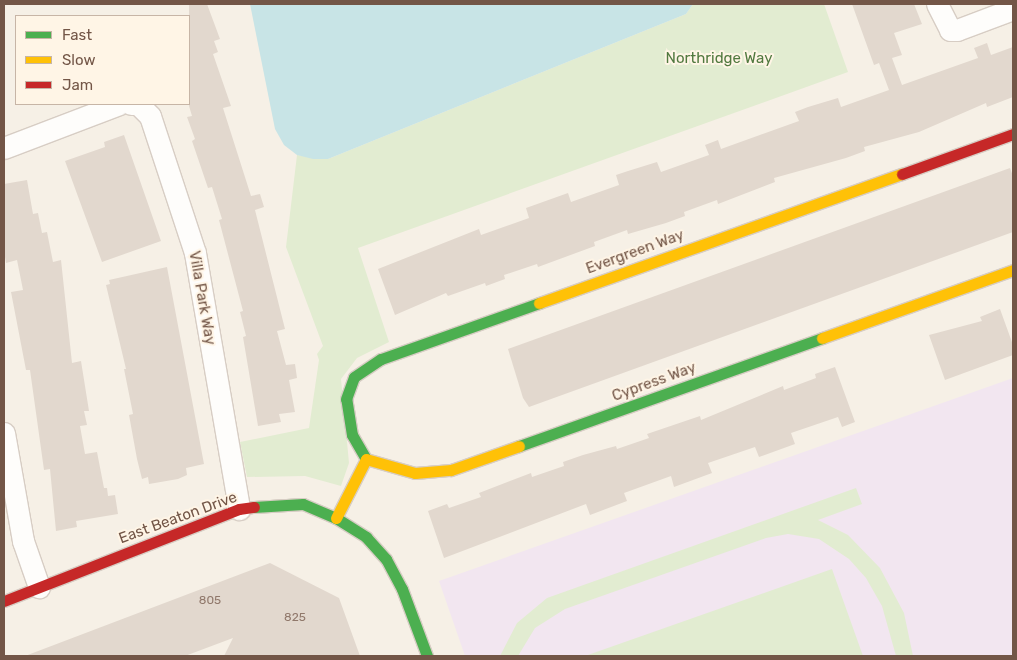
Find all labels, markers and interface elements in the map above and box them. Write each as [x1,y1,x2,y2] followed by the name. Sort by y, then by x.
[15,15,190,105] legend
[62,26,92,44] text: Fast
[665,50,773,68] park label: Northridge Way
[62,51,95,69] text: Slow
[62,76,93,94] text: Jam
[584,226,686,278] street label: Evergreen Way
[185,249,219,347] street label: Villa Park Way
[609,358,699,406] street label: Cypress Way
[116,488,240,548] street label: East Beaton Drive
[199,594,221,608] house number: 805
[284,611,306,625] house number: 825

